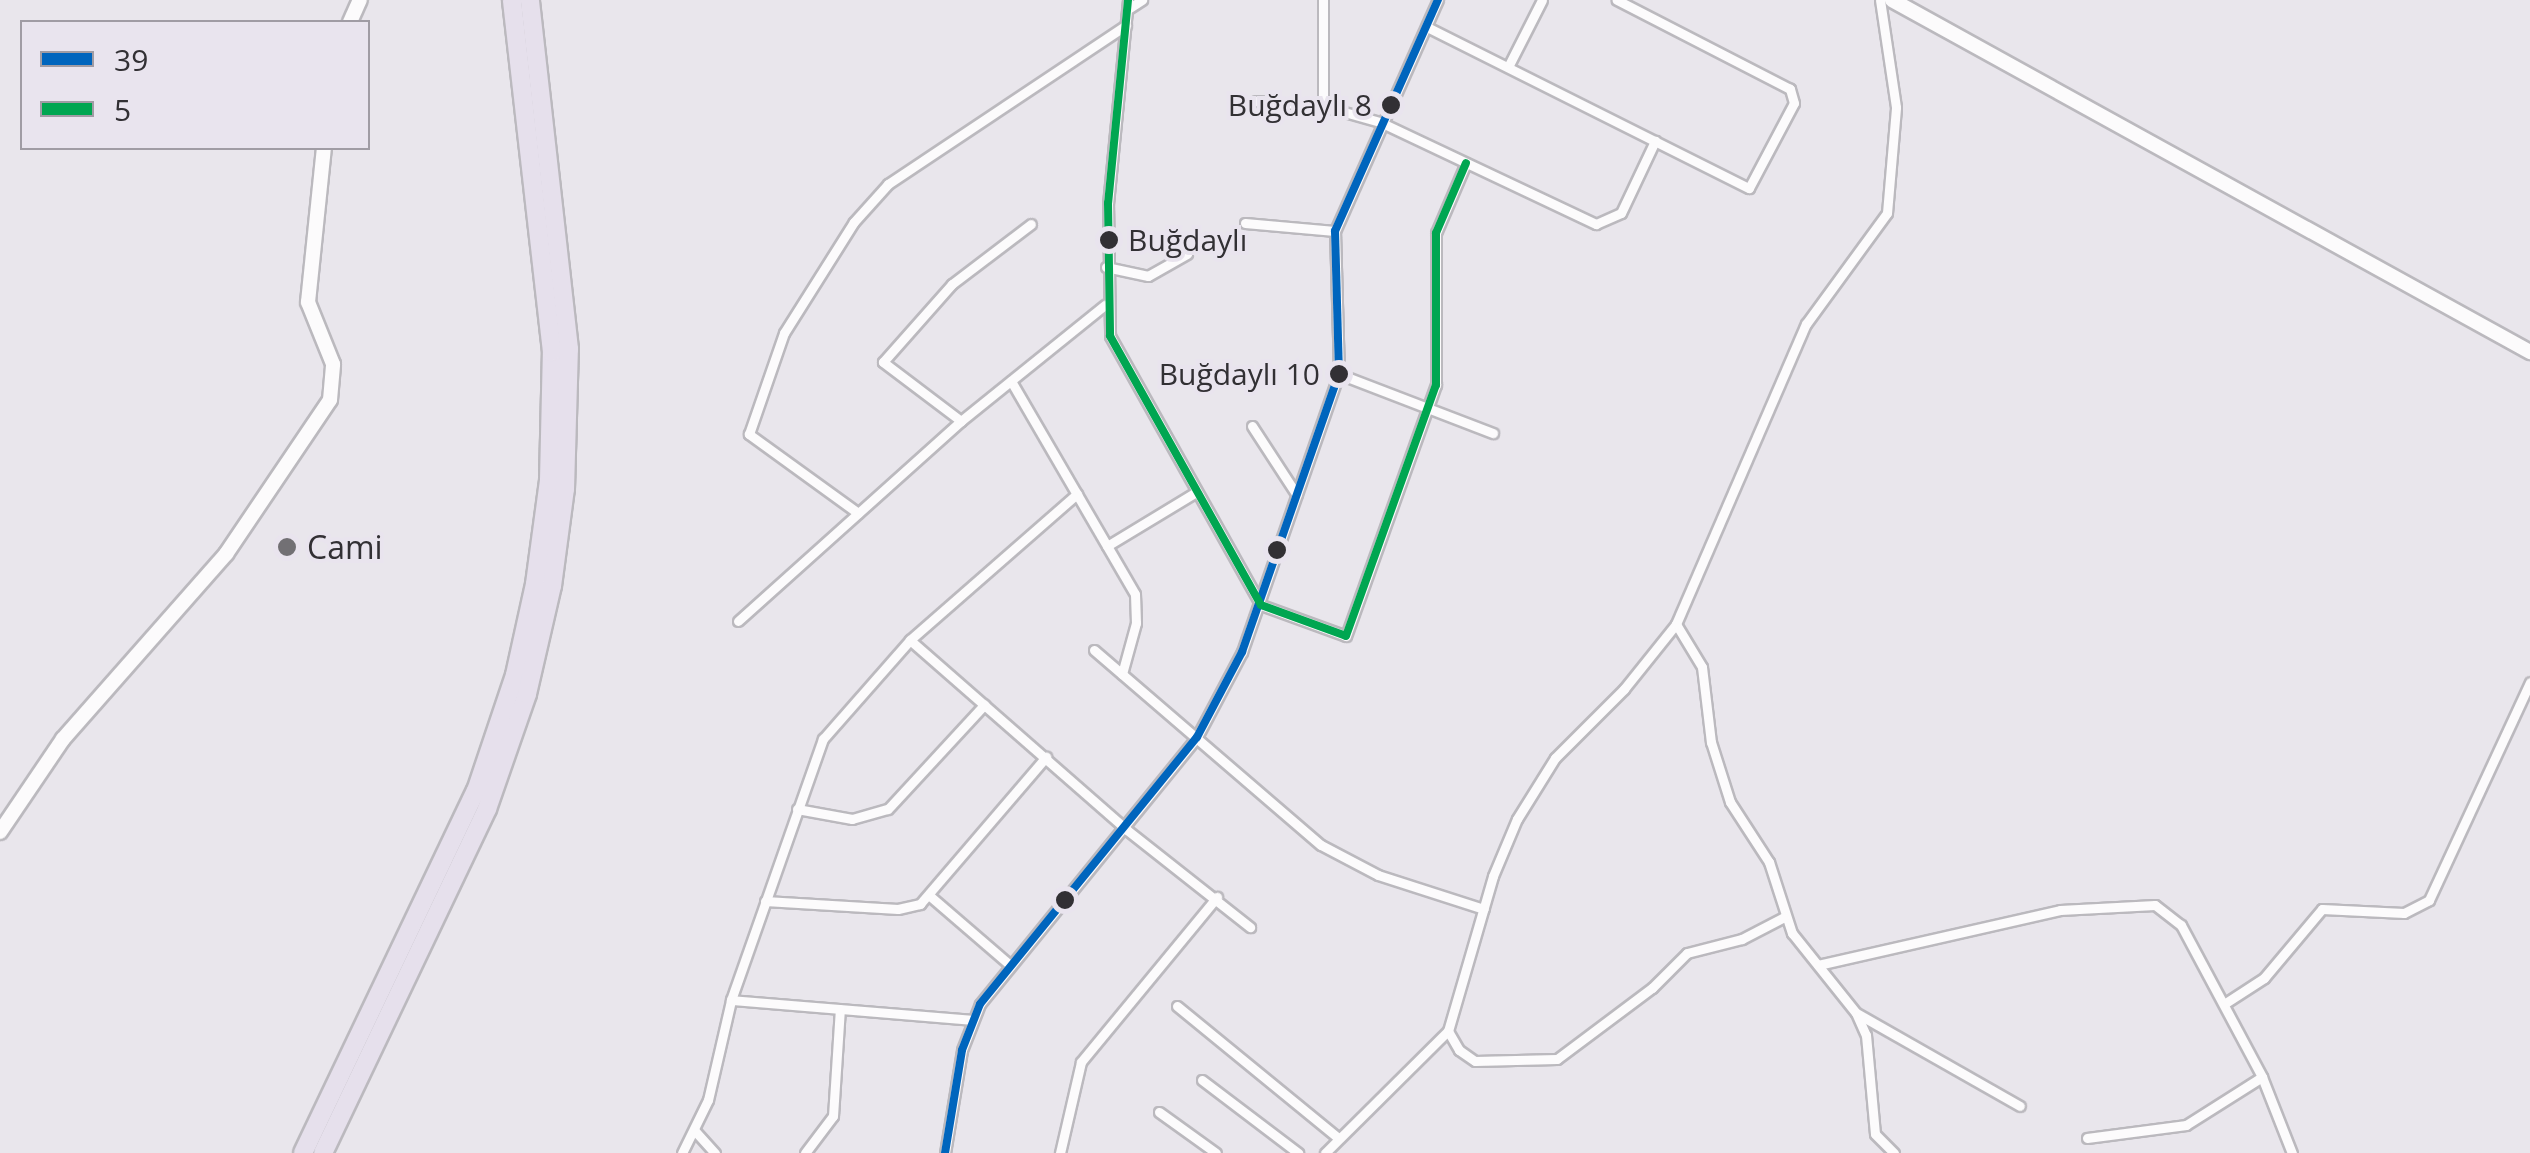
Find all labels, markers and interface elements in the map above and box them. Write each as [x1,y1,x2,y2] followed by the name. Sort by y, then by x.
[20,20,370,150] legend
[114,39,148,80] text: 39
[1228,87,1372,123] place label: Buğdaylı 8
[114,89,131,130] text: 5
[1381,95,1401,115] marker: Buğdaylı 8
[1128,222,1247,258] place label: Buğdaylı
[1099,230,1119,250] marker: Buğdaylı
[1159,356,1320,392] place label: Buğdaylı 10
[1329,364,1349,384] marker: Buğdaylı 10
[307,528,383,566] place label: Cami
[276,536,298,558] marker: Cami
[1267,540,1287,560] unlabelled marker
[1055,890,1075,910] unlabelled marker

